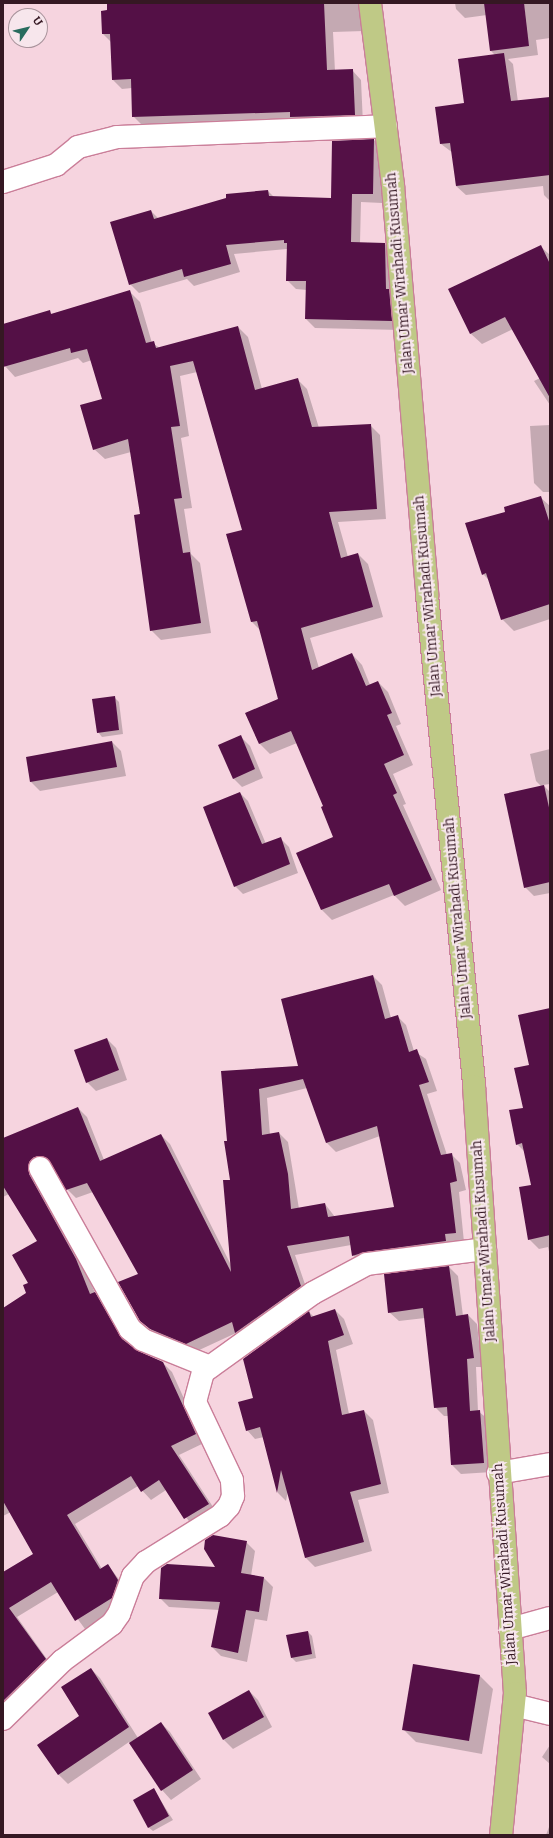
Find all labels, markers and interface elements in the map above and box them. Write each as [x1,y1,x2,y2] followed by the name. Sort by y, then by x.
[8,8,48,48] north arrow
[30,14,45,28] text: U
[383,172,417,374] street label: Jalan Umar Wirahadi Kusumah
[411,495,445,697] street label: Jalan Umar Wirahadi Kusumah
[441,817,475,1019] street label: Jalan Umar Wirahadi Kusumah
[469,1140,499,1342] street label: Jalan Umar Wirahadi Kusumah
[490,1463,520,1665] street label: Jalan Umar Wirahadi Kusumah

